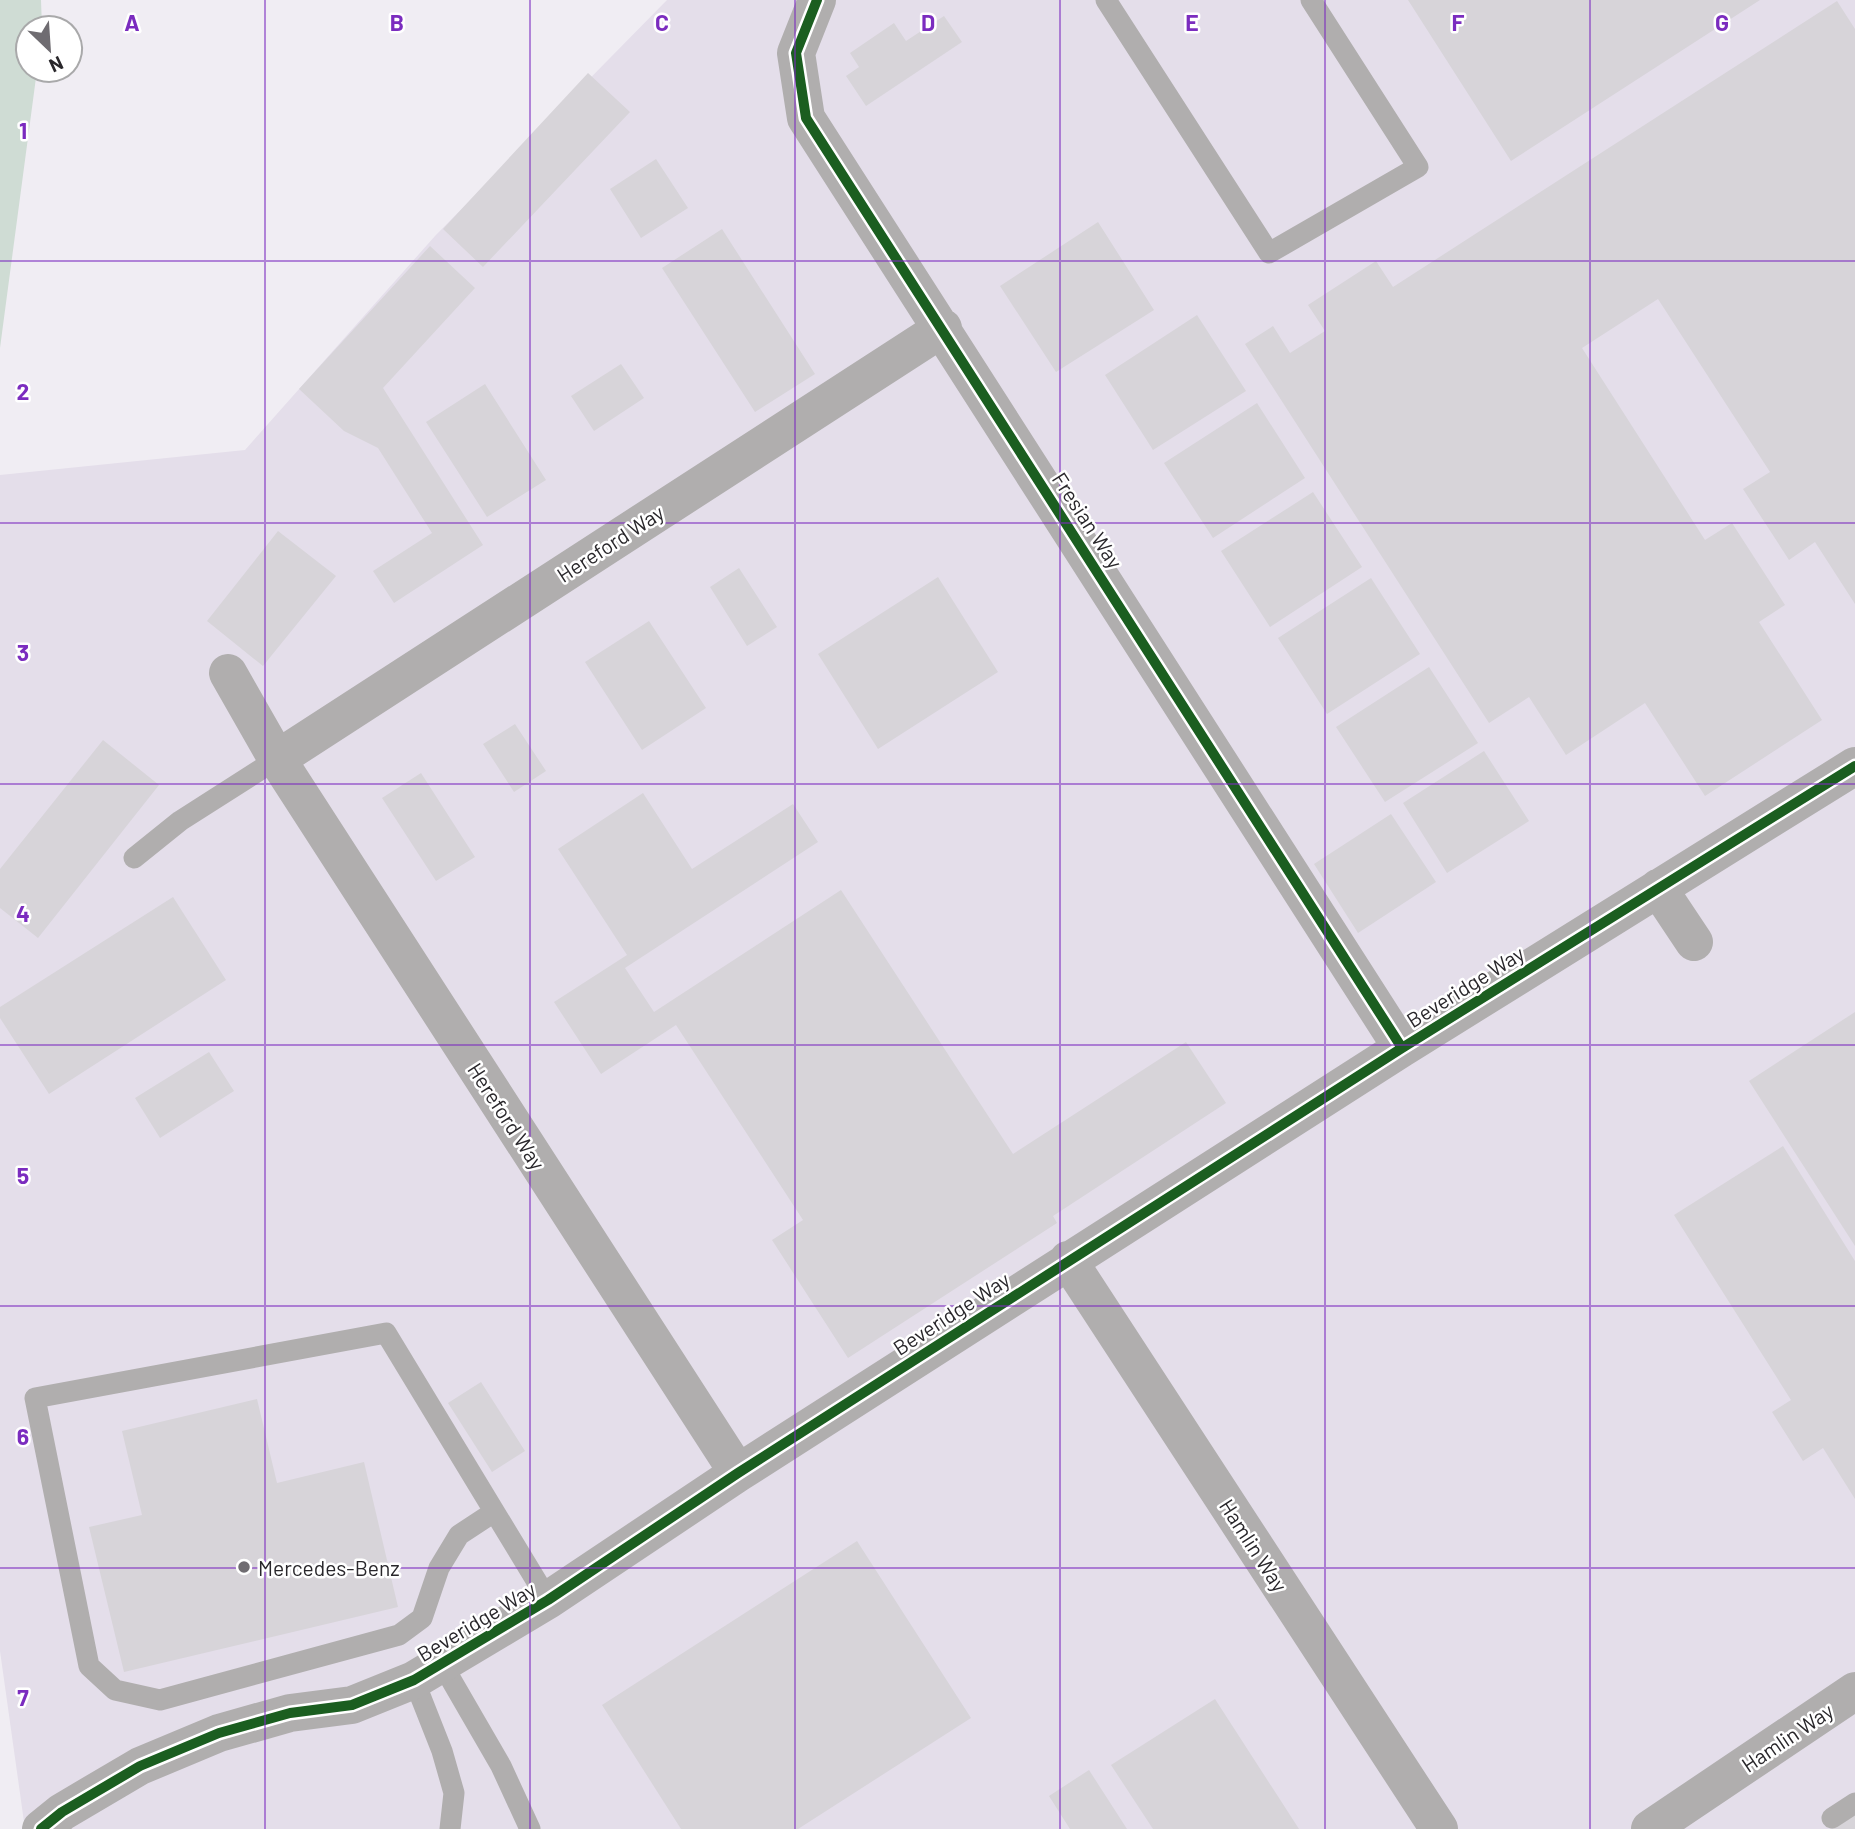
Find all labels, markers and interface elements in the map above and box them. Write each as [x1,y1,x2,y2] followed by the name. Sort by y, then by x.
[124,8,140,36] text: A
[390,8,404,36] text: B
[655,8,669,36] text: C
[921,8,935,36] text: D
[1185,8,1199,36] text: E
[1452,8,1465,36] text: F
[1715,8,1729,36] text: G
[14,14,84,84] north arrow
[46,52,67,78] text: N
[19,116,27,144] text: 1
[17,377,29,405] text: 2
[1048,467,1129,573] street label: Fresian Way
[552,499,668,587] street label: Hereford Way
[17,638,29,666] text: 3
[16,899,30,927] text: 4
[1402,940,1529,1032] street label: Beveridge Way
[463,1058,551,1174] street label: Hereford Way
[17,1161,29,1189] text: 5
[888,1266,1014,1360] street label: Beveridge Way
[17,1422,29,1450] text: 6
[1215,1494,1293,1596] street label: Hamlin Way
[258,1555,400,1580] place label: Mercedes-Benz
[236,1559,252,1575] marker: Mercedes-Benz
[412,1576,540,1666] street label: Beveridge Way
[17,1683,29,1711] text: 7
[1736,1697,1838,1777] street label: Hamlin Way

